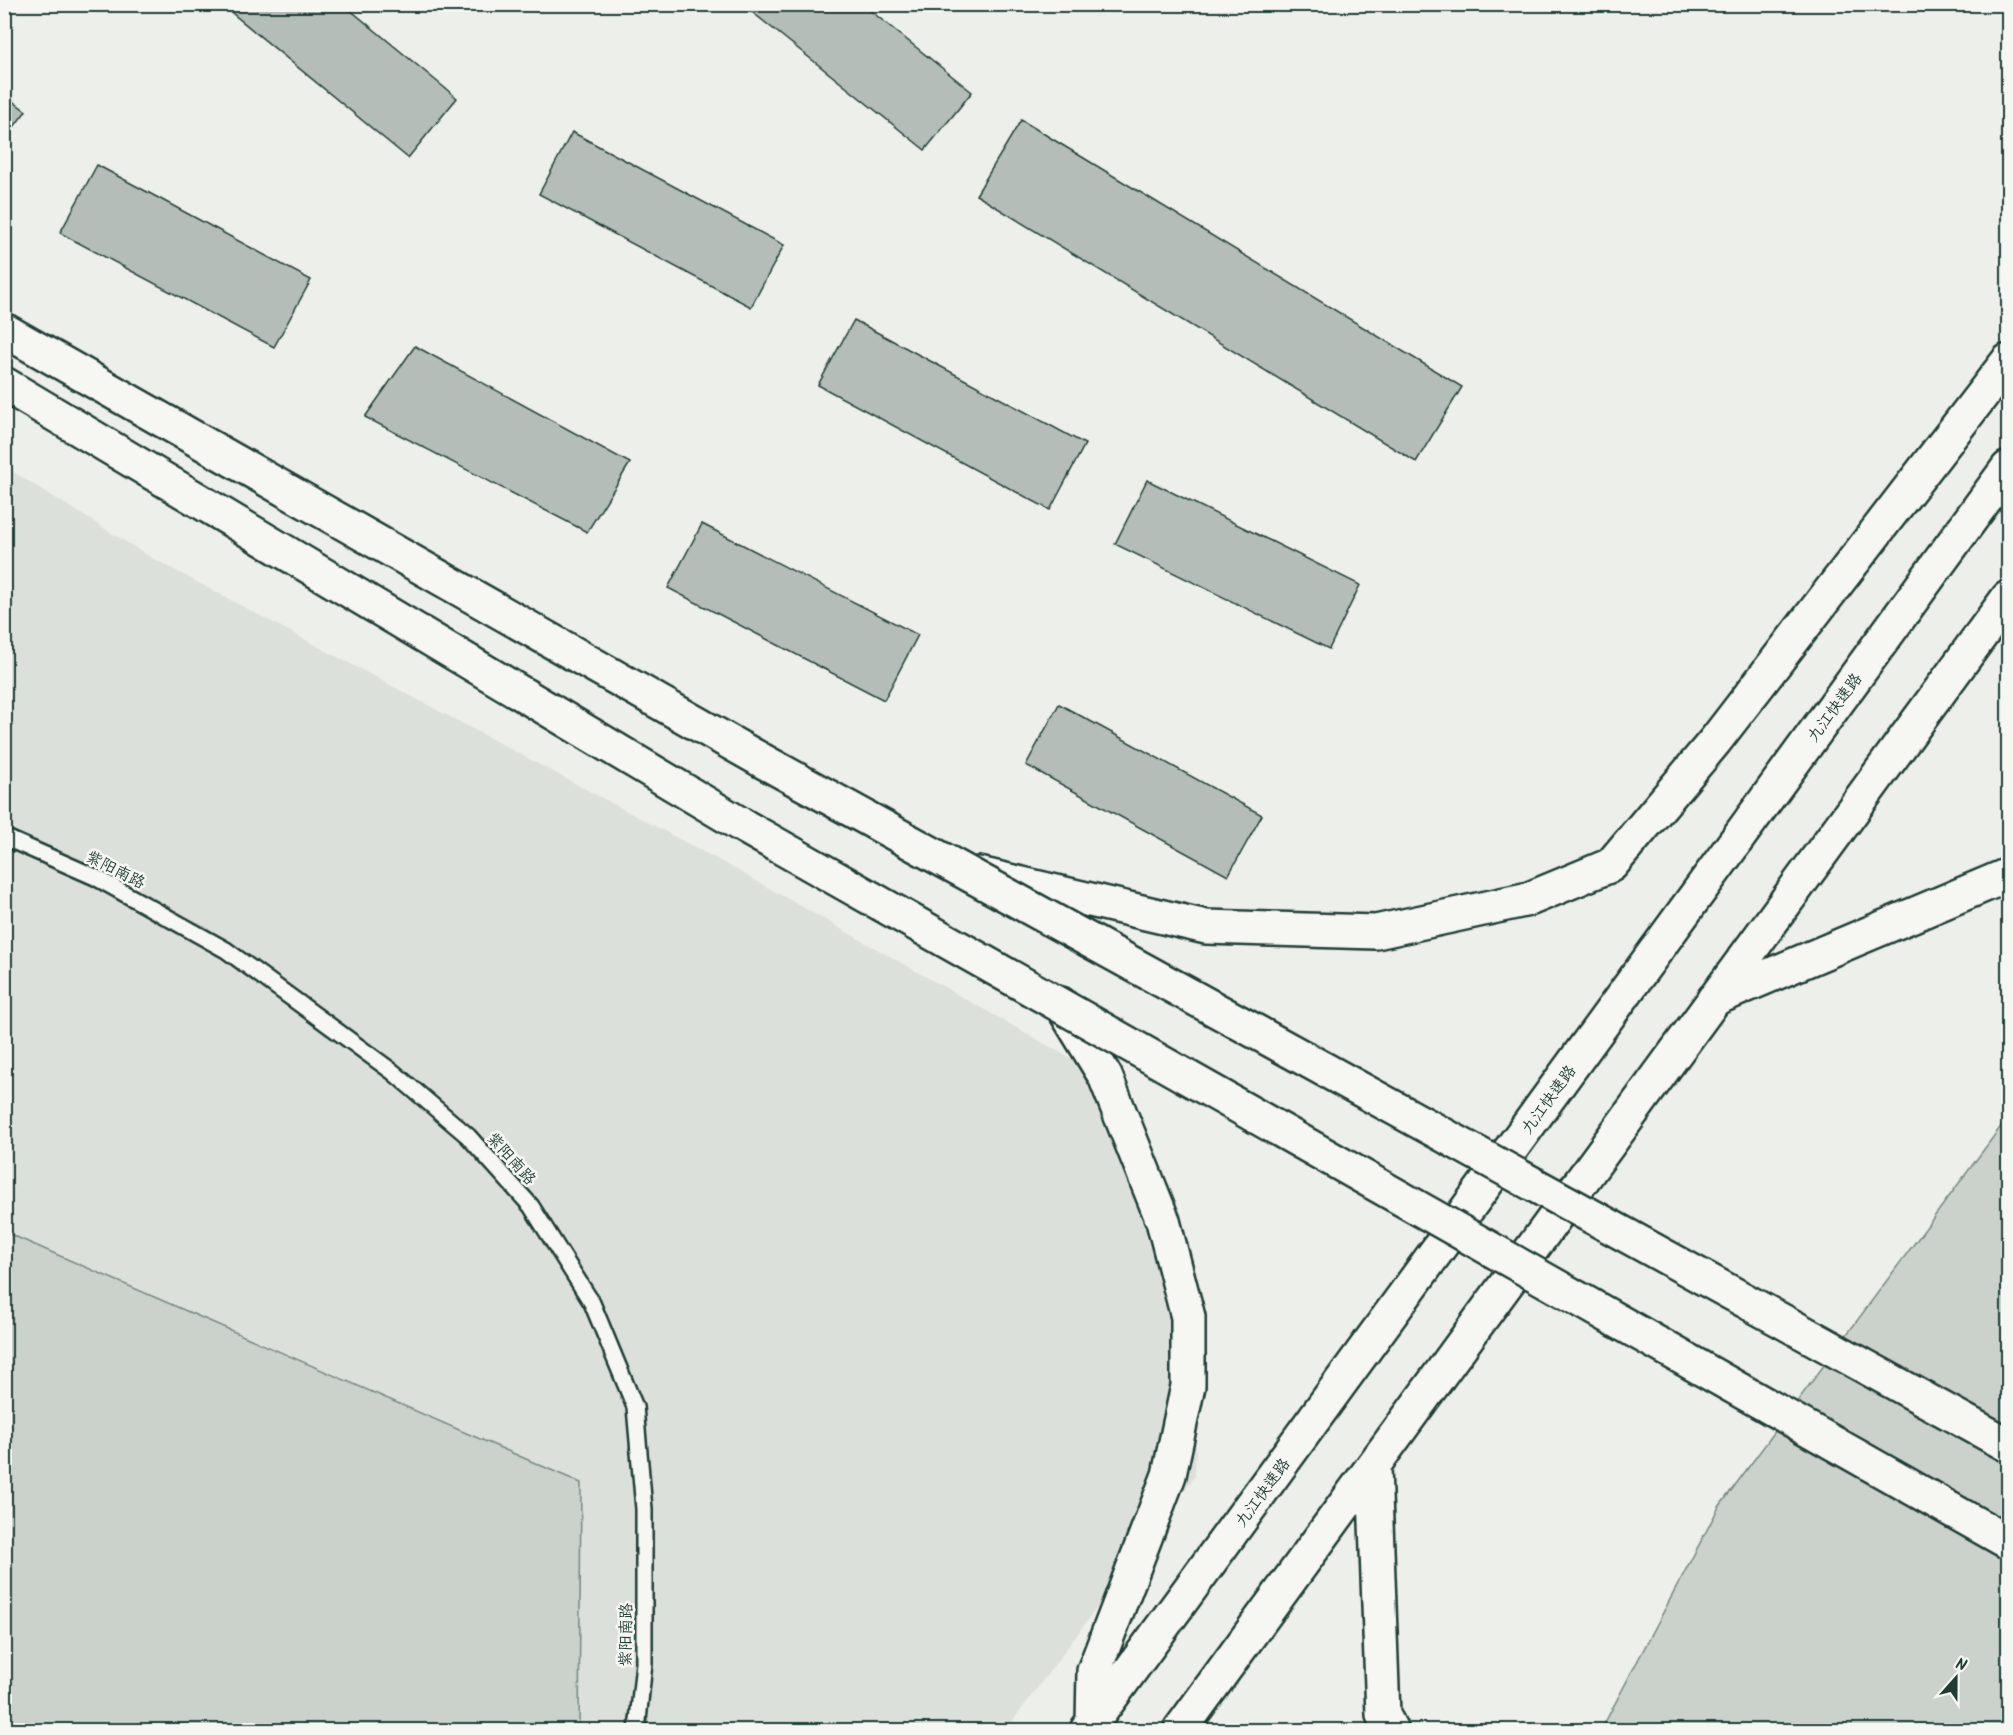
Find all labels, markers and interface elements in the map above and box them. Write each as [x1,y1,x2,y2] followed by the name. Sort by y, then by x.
[1802,668,1869,748] street label: 九江快速路
[81,845,150,896] street label: 紫阳南路
[1516,1060,1583,1140] street label: 九江快速路
[480,1127,542,1191] street label: 紫阳南路
[1230,1453,1297,1533] street label: 九江快速路
[613,1603,640,1667] street label: 紫阳南路
[1926,1648,1986,1708] north arrow
[1952,1652,1970,1679] text: N

